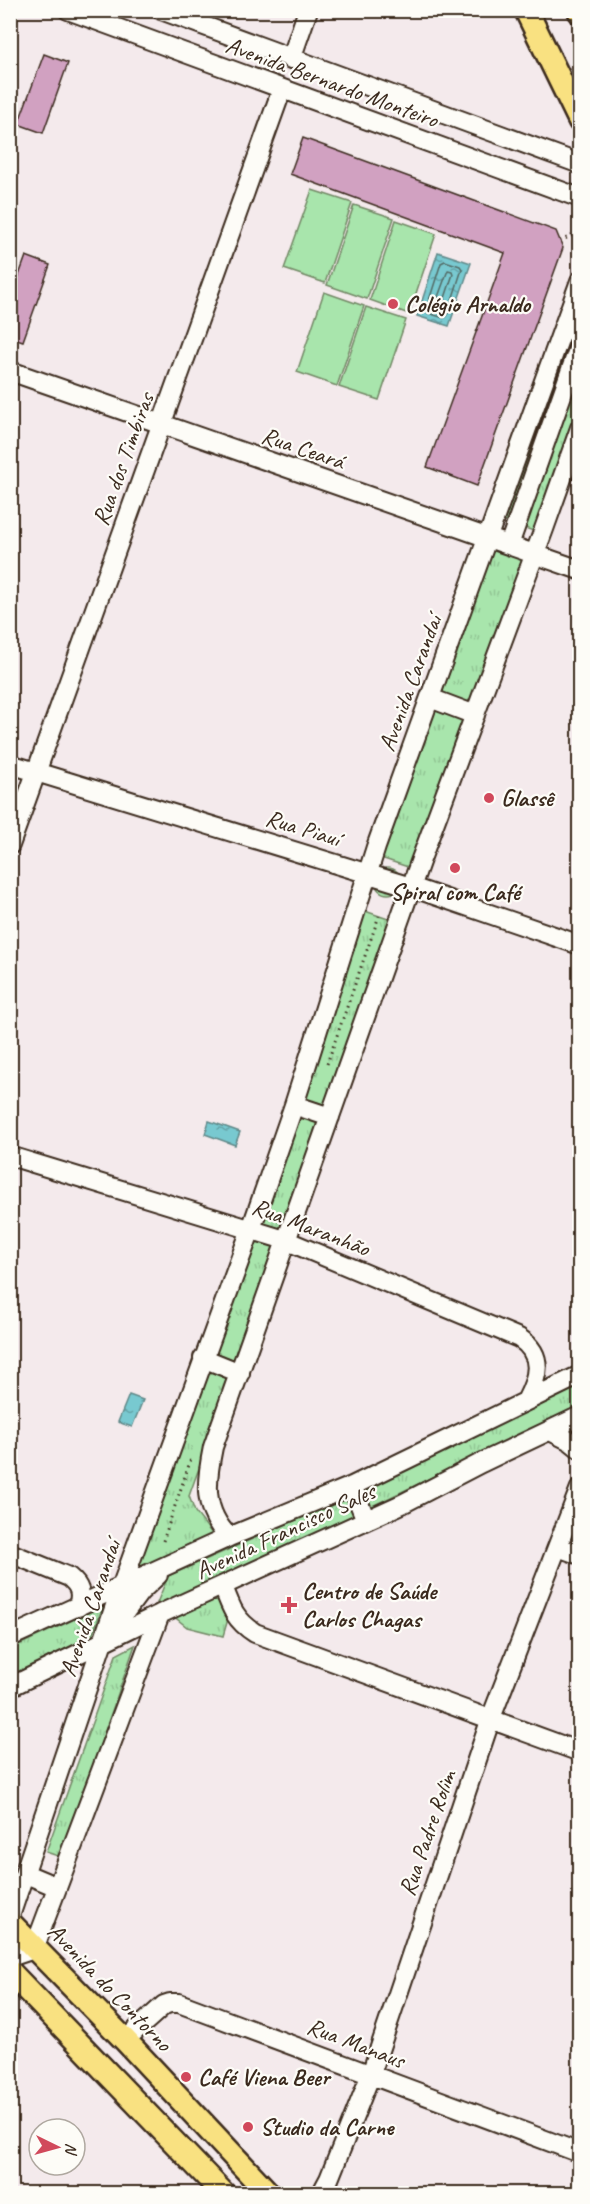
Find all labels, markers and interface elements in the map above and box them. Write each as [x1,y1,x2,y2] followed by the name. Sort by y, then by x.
[222,30,444,135] street label: Avenida Bernardo Monteiro
[405,289,532,319] place label: Colégio Arnaldo
[386,297,400,311] marker: Colégio Arnaldo
[85,387,161,529] street label: Rua dos Timbiras
[258,420,351,477] street label: Rua Ceará
[372,607,450,755] street label: Avenida Carandaí
[501,783,556,813] place label: Glassê
[482,791,496,805] marker: Glassê
[262,803,348,855] street label: Rua Piauí
[448,861,462,875] marker: Spiral com Café
[390,877,524,907] place label: Spiral com Café
[248,1191,375,1264] street label: Rua Maranhão
[190,1475,382,1586] street label: Avenida Francisco Sales
[53,1531,129,1680] street label: Avenida Carandaí
[302,1576,438,1634] place label: Centro de Saúde Carlos Chagas
[280,1596,298,1614] marker: Centro de Saúde Carlos Chagas
[392,1764,463,1899] street label: Rua Padre Rolim
[41,1917,180,2058] street label: Avenida do Contorno
[303,2011,411,2076] street label: Rua Manaus
[198,2062,332,2092] place label: Café Viena Beer
[179,2070,193,2084] marker: Café Viena Beer
[260,2112,395,2142] place label: Studio da Carne
[27,2117,87,2177] north arrow
[241,2120,255,2134] marker: Studio da Carne
[60,2142,81,2157] text: N

